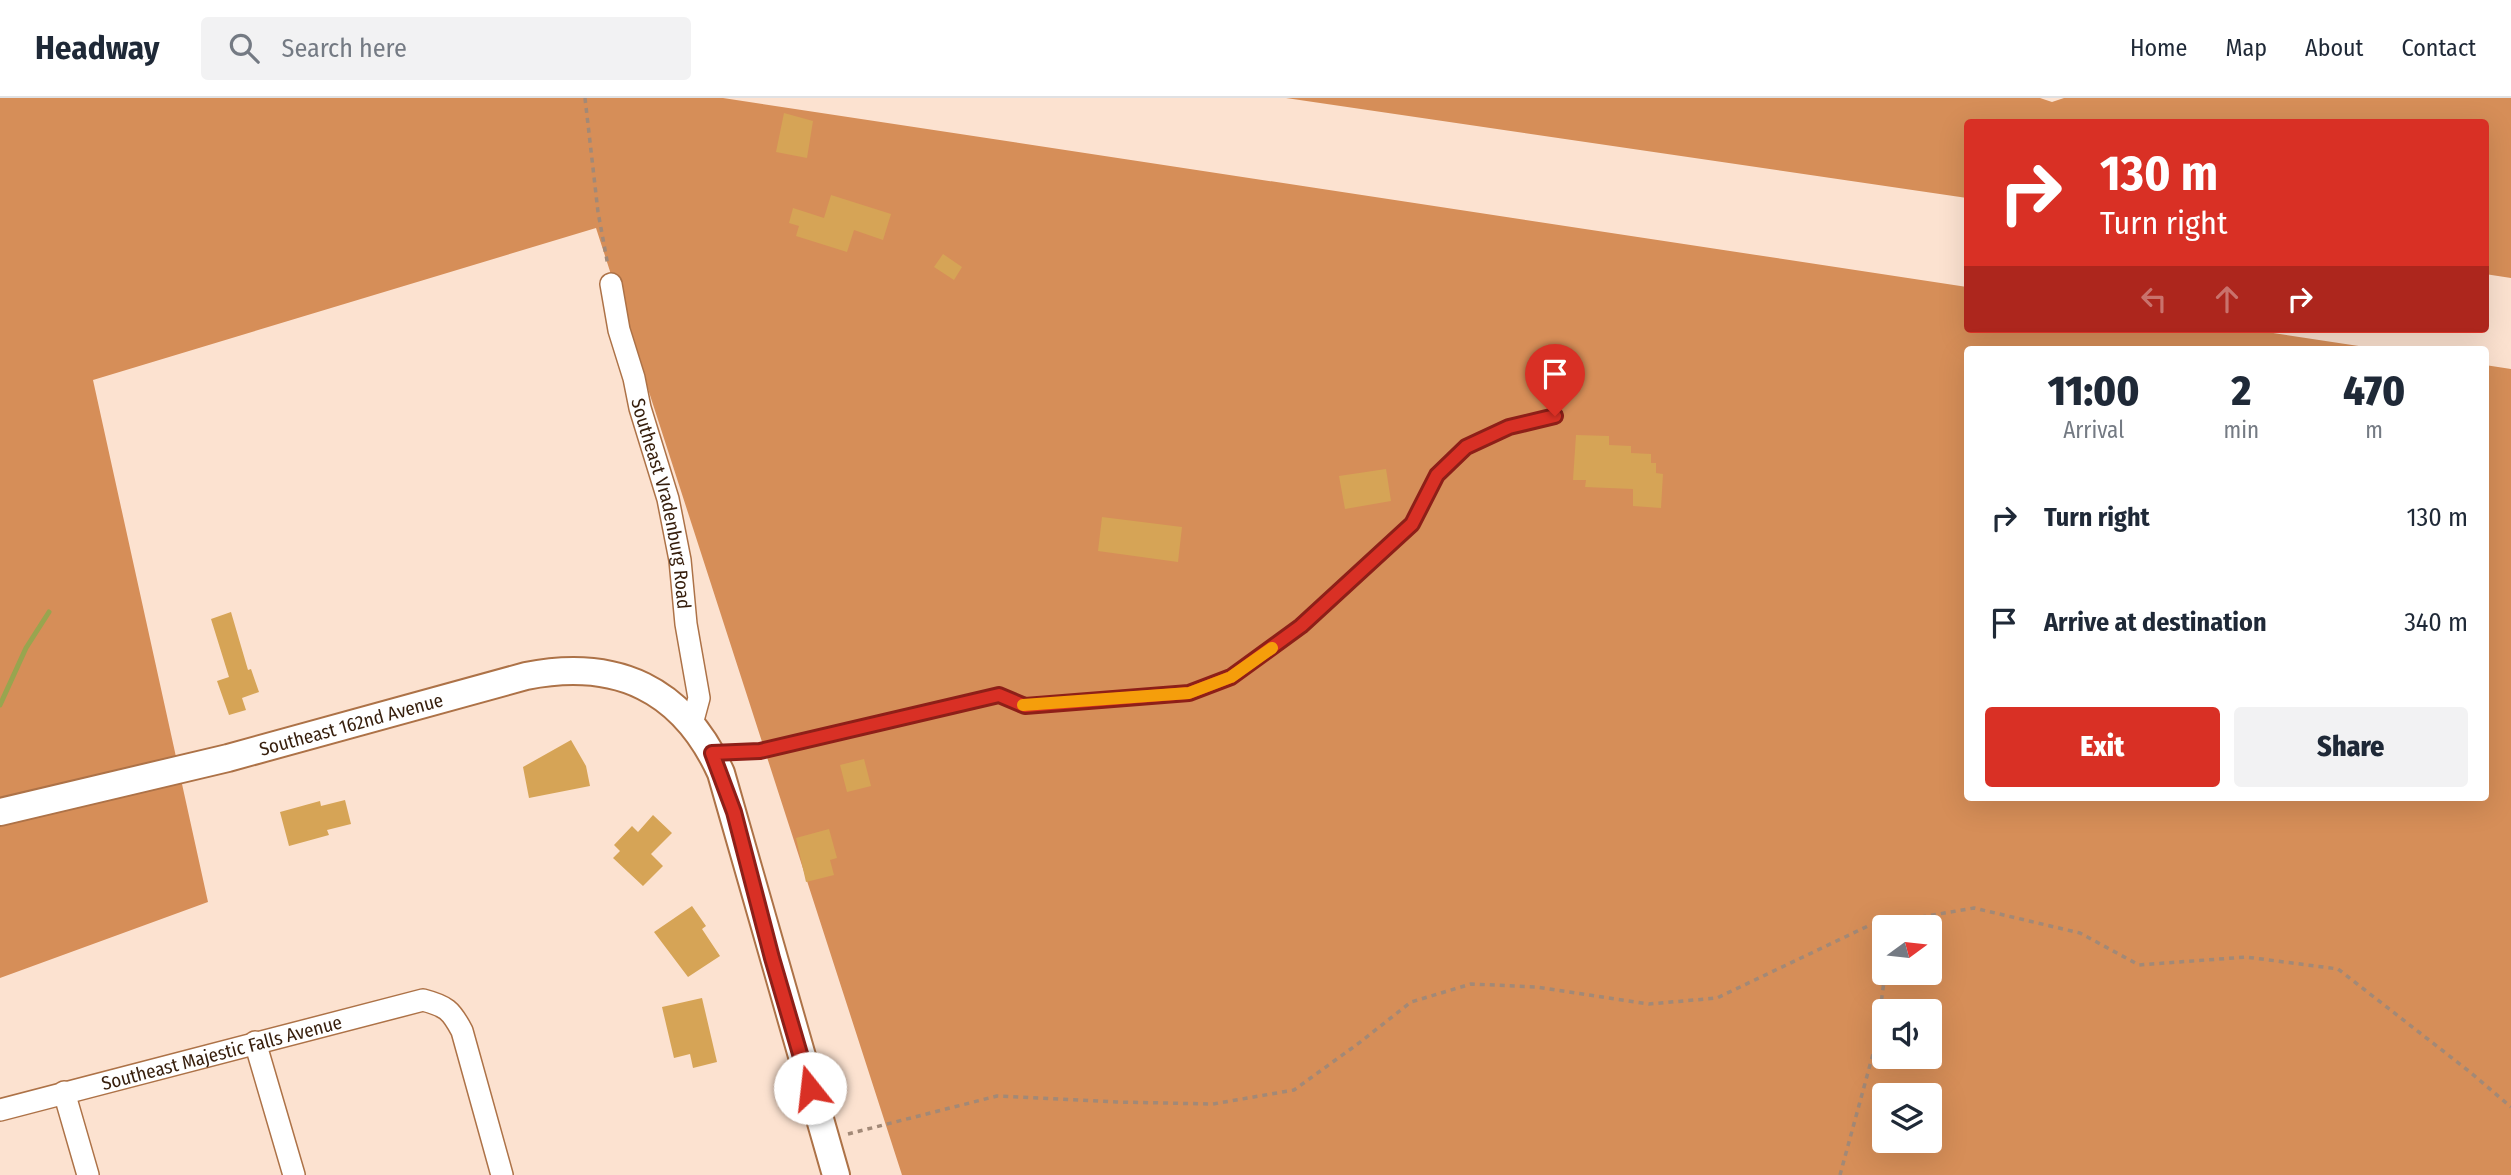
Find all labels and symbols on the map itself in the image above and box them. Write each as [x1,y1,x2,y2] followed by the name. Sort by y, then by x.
[1525,344,1585,416] pin
[626,396,696,610] street label: Southeast Vradenburg Road
[257,688,446,761] street label: Southeast 162nd Avenue
[1872,915,1942,985] north arrow
[99,1011,344,1095] street label: Southeast Majestic Falls Avenue
[773,1051,847,1125] position arrow

